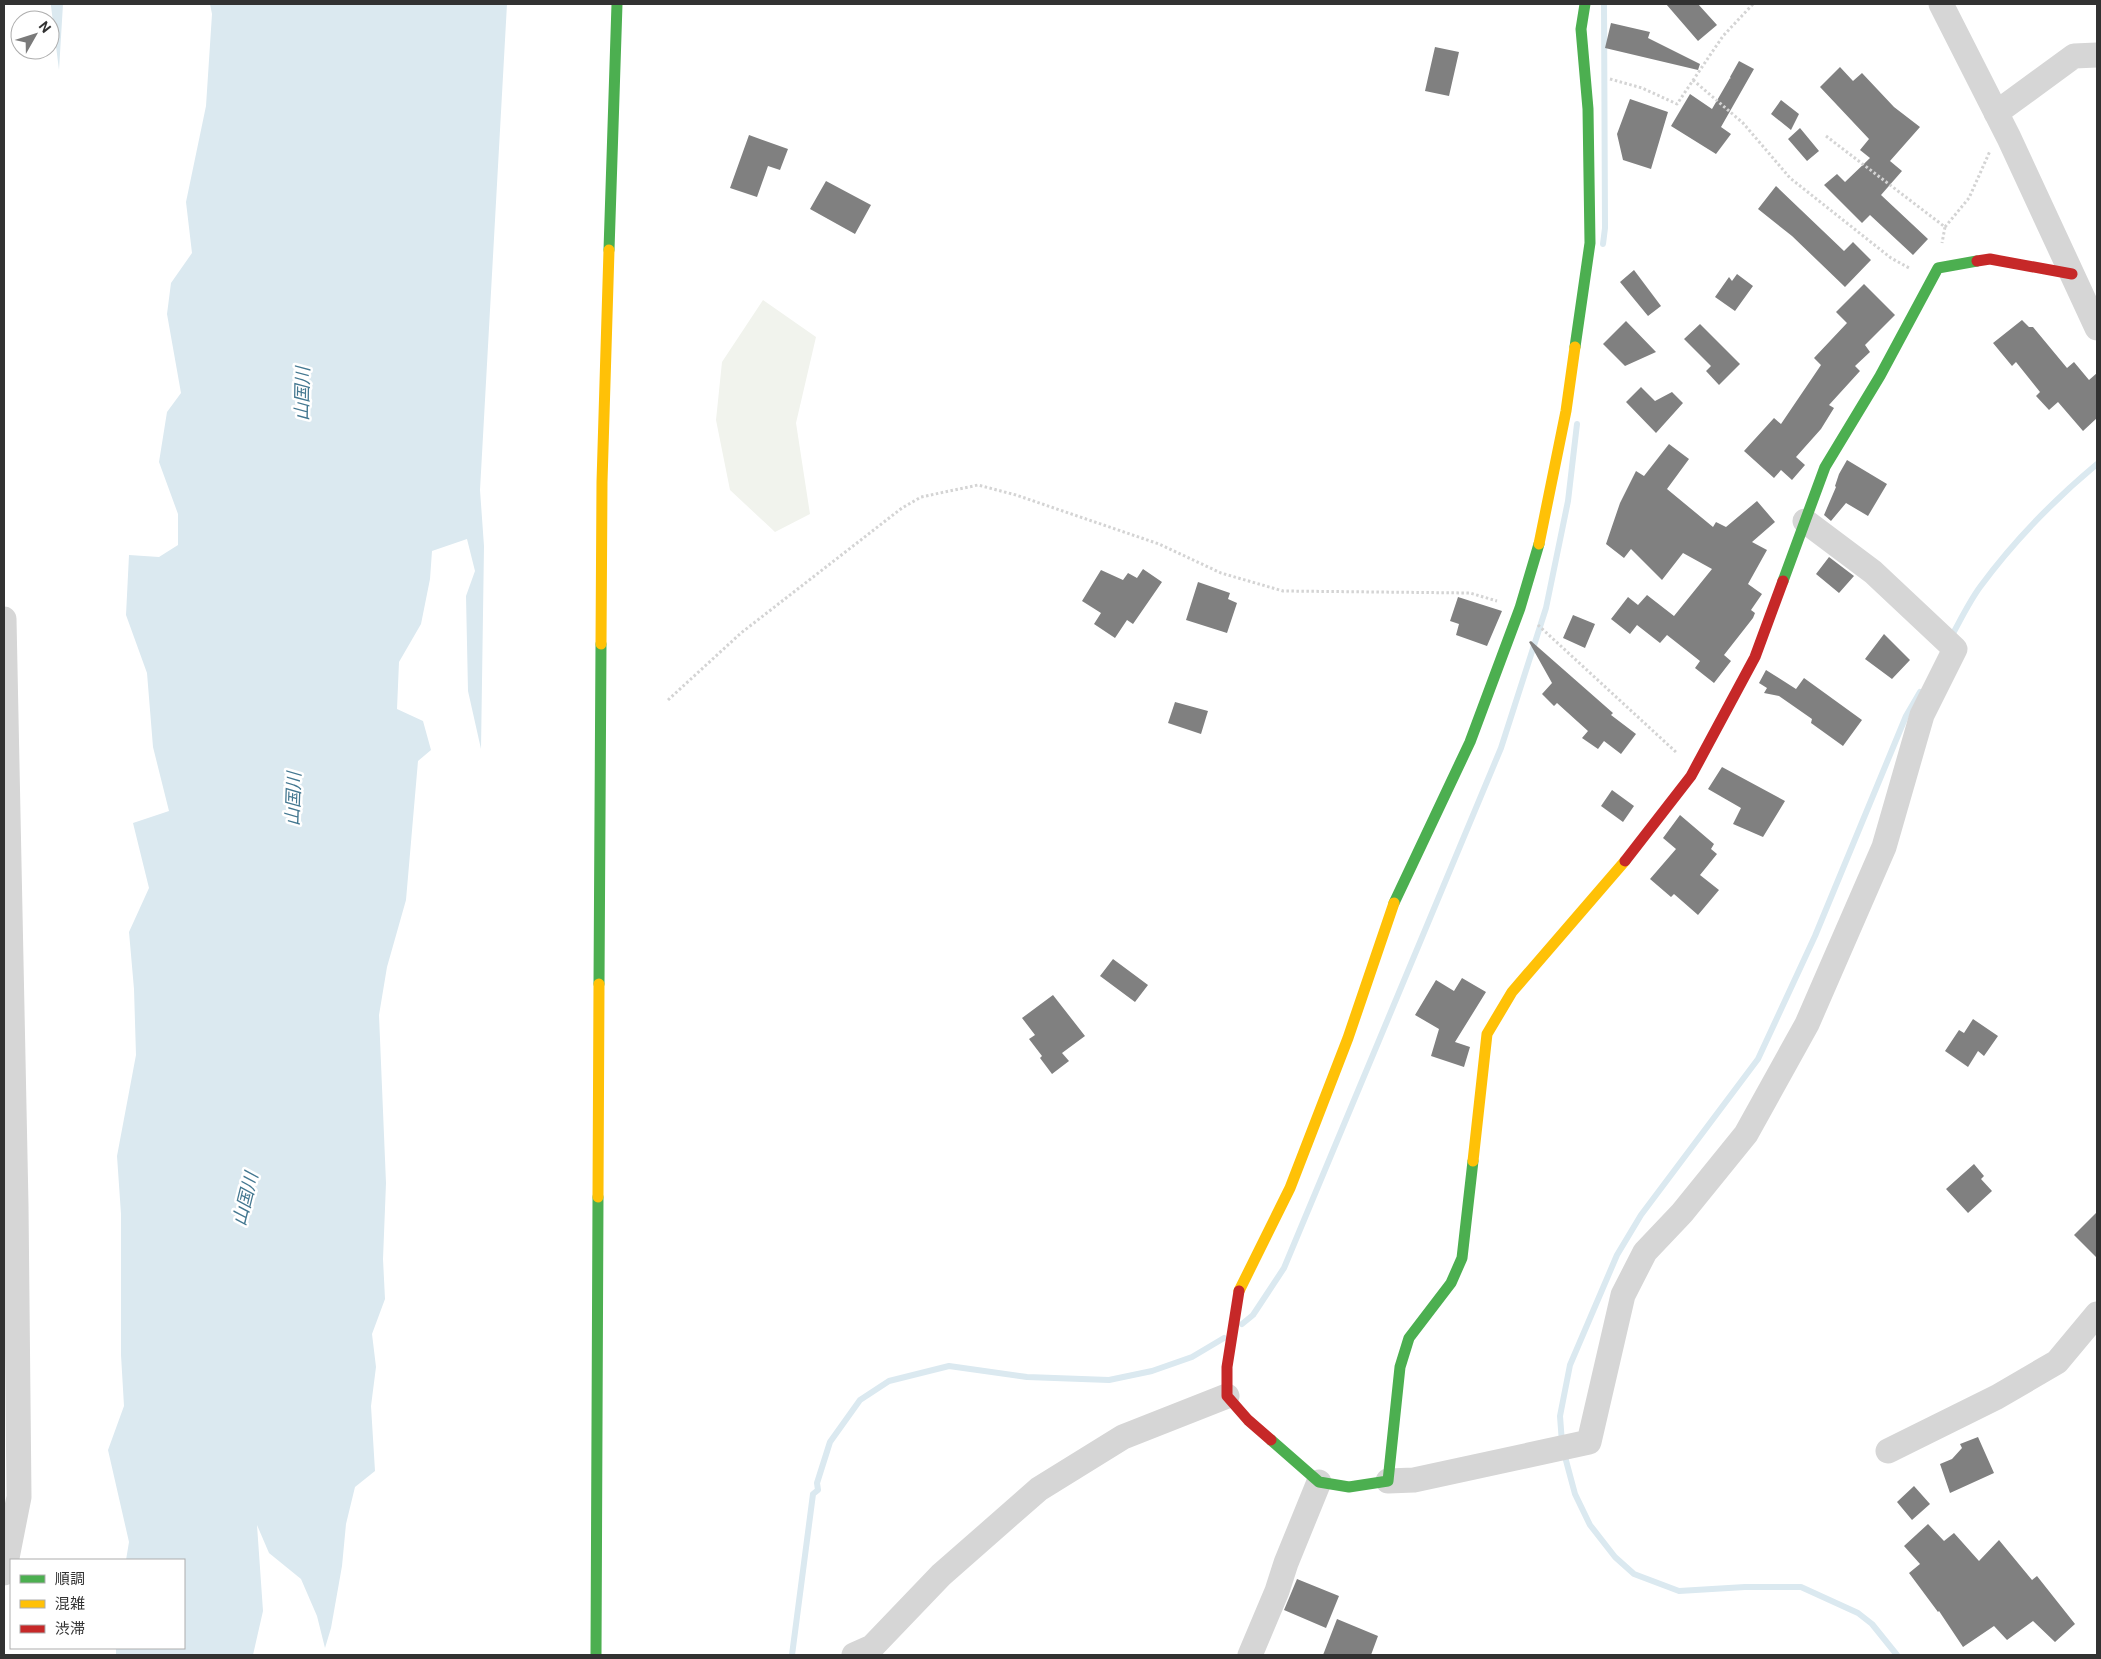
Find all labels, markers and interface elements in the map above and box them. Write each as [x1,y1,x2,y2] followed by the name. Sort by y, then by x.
[10,10,60,60] north arrow
[36,18,54,36] text: N
[291,365,313,421] water label: 山国川
[282,770,305,826] water label: 山国川
[228,1168,262,1228] water label: 山国川
[10,1559,185,1649] legend
[55,1570,85,1588] text: 順調
[55,1595,85,1613] text: 混雑
[55,1620,85,1638] text: 渋滞

